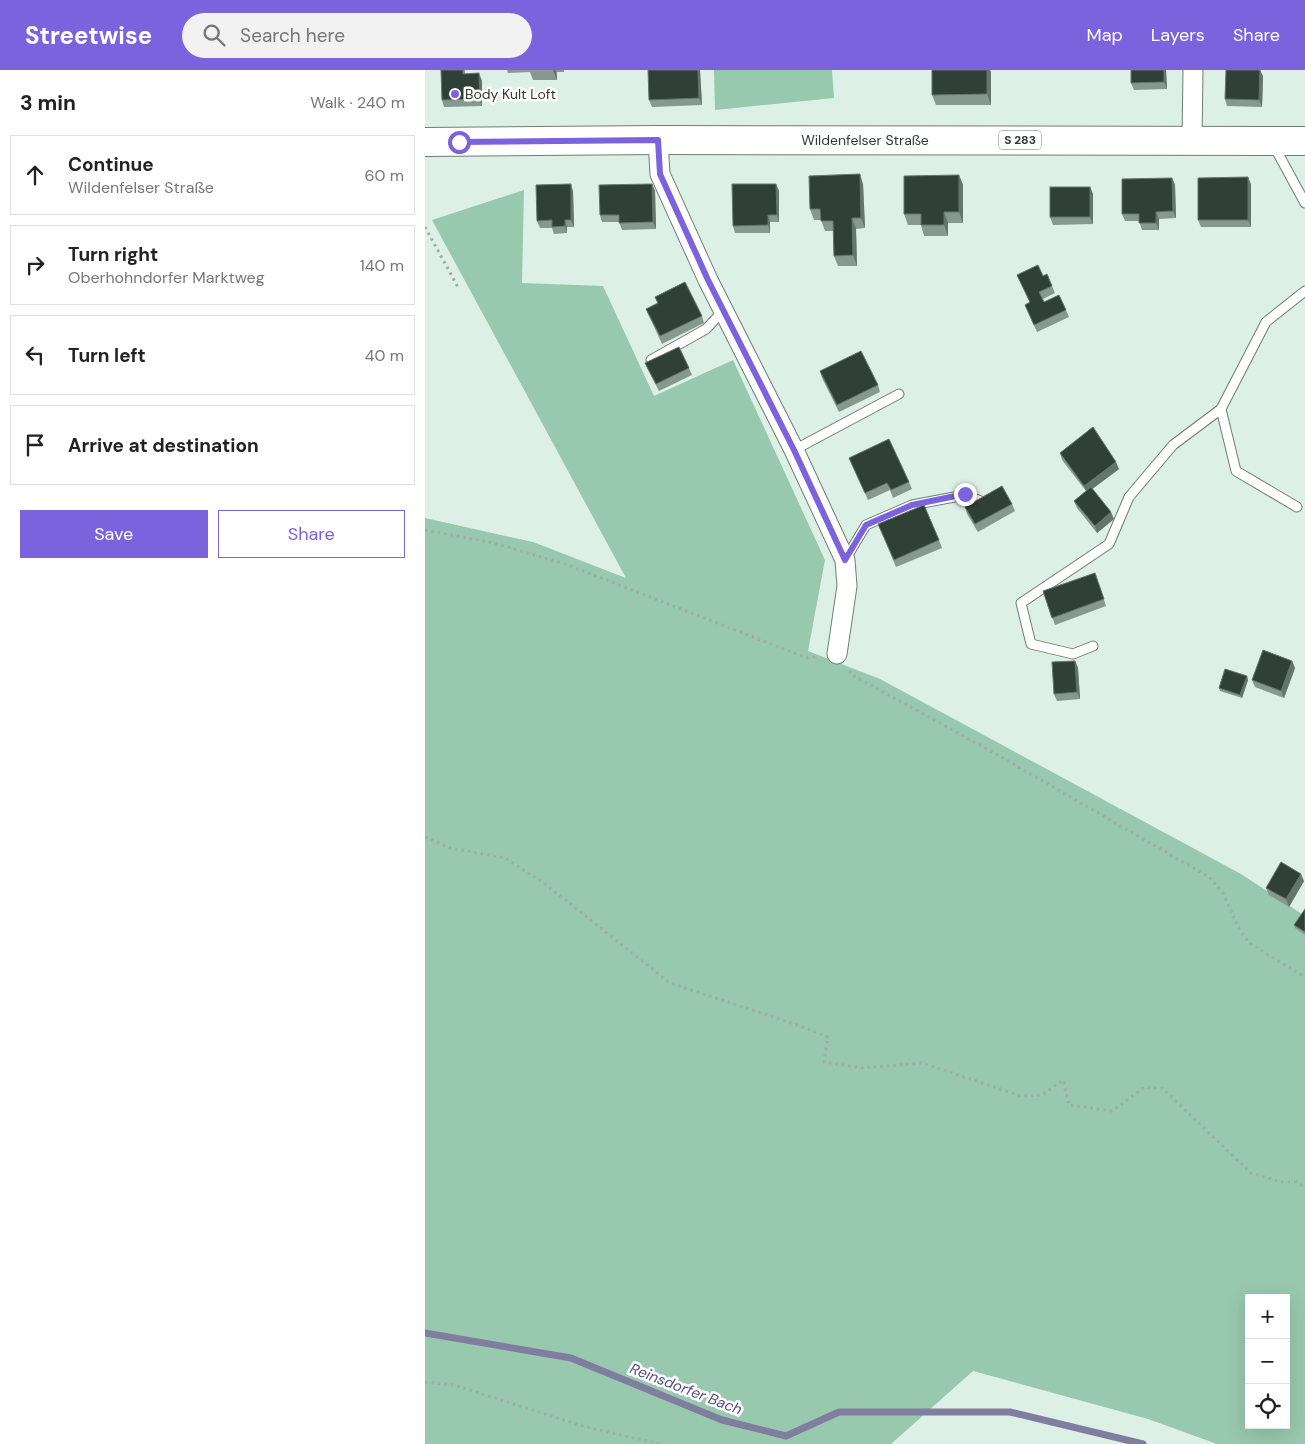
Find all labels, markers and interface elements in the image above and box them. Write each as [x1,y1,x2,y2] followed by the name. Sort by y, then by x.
[182,13,532,58] search box
[25,20,152,51] text: Streetwise
[200,21,228,49] icon: search
[240,23,345,48] text: Search here
[1087,23,1123,47] text: Map
[1151,23,1205,47] text: Layers
[1233,23,1280,47] text: Share
[465,85,556,103] place label: Body Kult Loft
[449,88,461,100] marker: Body Kult Loft
[20,89,76,117] text: 3 min
[310,92,405,113] text: Walk · 240 m
[999,130,1041,150] road number: S 283
[448,131,471,154] route start
[801,131,929,149] street label: Wildenfelser Straße
[68,152,154,177] text: Continue
[21,161,49,189] icon: ahead
[364,165,404,186] text: 60 m
[68,177,214,198] text: Wildenfelser Straße
[68,242,158,267] text: Turn right
[21,251,49,279] icon: right
[360,255,404,276] text: 140 m
[68,267,265,288] text: Oberhohndorfer Marktweg
[21,341,49,369] icon: left
[68,343,146,368] text: Turn left
[365,345,404,366] text: 40 m
[21,431,49,459] icon: arrive
[68,433,259,458] text: Arrive at destination
[954,483,977,506] route end
[20,510,208,558] button: Save
[218,510,405,558] button: Share
[1245,1294,1290,1429] map controls
[1245,1294,1290,1339] button: +
[1245,1339,1290,1384] button: −
[627,1358,745,1420] water label: Reinsdorfer Bach
[1245,1384,1290,1429] button: locate

